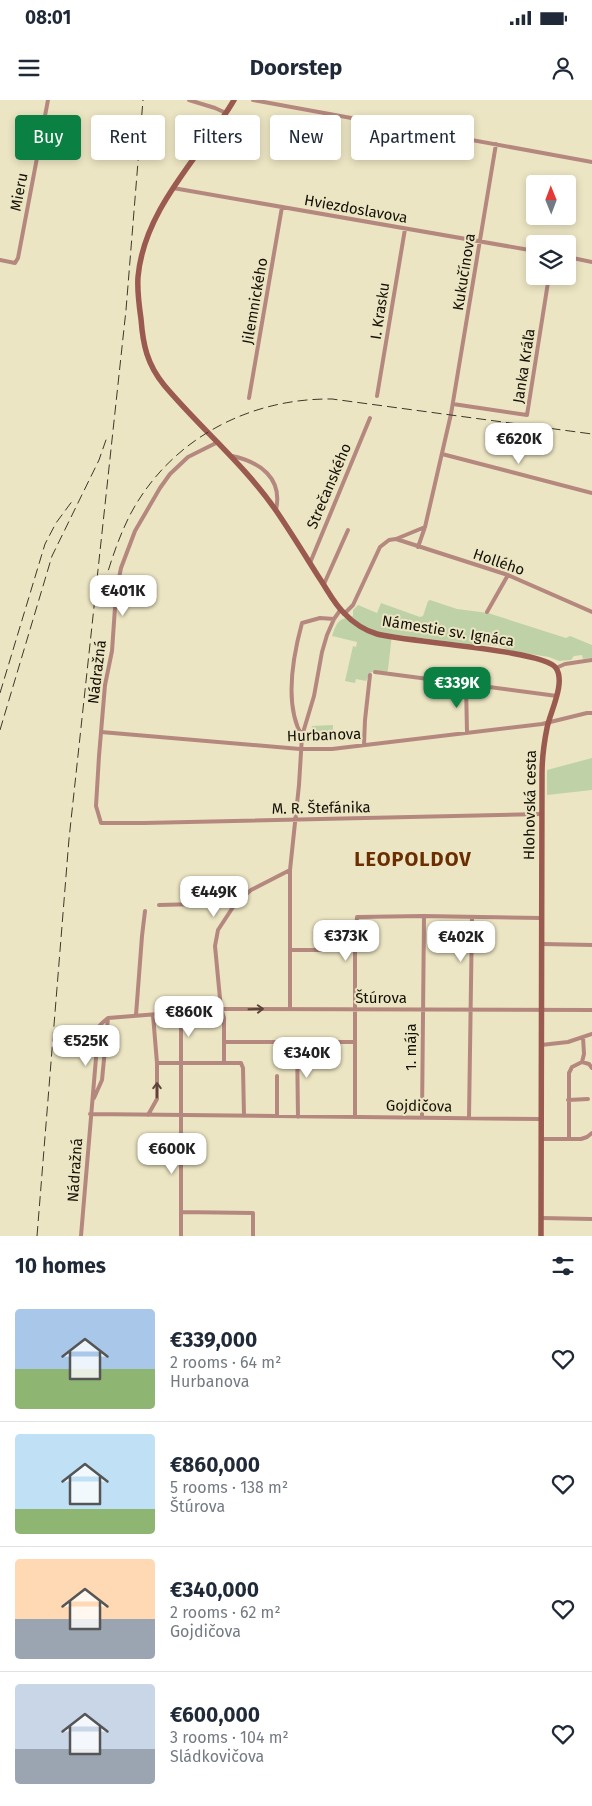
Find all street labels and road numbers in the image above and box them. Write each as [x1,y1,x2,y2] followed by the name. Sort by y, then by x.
[6,171,32,213] street label: Mieru
[303,191,409,227] street label: Hviezdoslavova
[449,232,479,312] street label: Kukučínova
[239,256,271,346] street label: Jilemnického
[367,281,393,341] street label: I. Krasku
[509,327,539,405] street label: Janka Kráľa
[303,440,355,532] street label: Strečanského
[471,545,527,579] street label: Hollého
[381,612,515,650] street label: Námestie sv. Ignáca
[84,639,110,705] street label: Nádražná
[286,725,362,745] street label: Hurbanova
[520,750,540,860] street label: Hlohovská cesta
[271,798,371,818] street label: M. R. Štefánika
[355,989,407,1007] street label: Štúrova
[402,1023,420,1071] street label: 1. mája
[386,1096,452,1116] street label: Gojdičova
[64,1137,86,1203] street label: Nádražná

